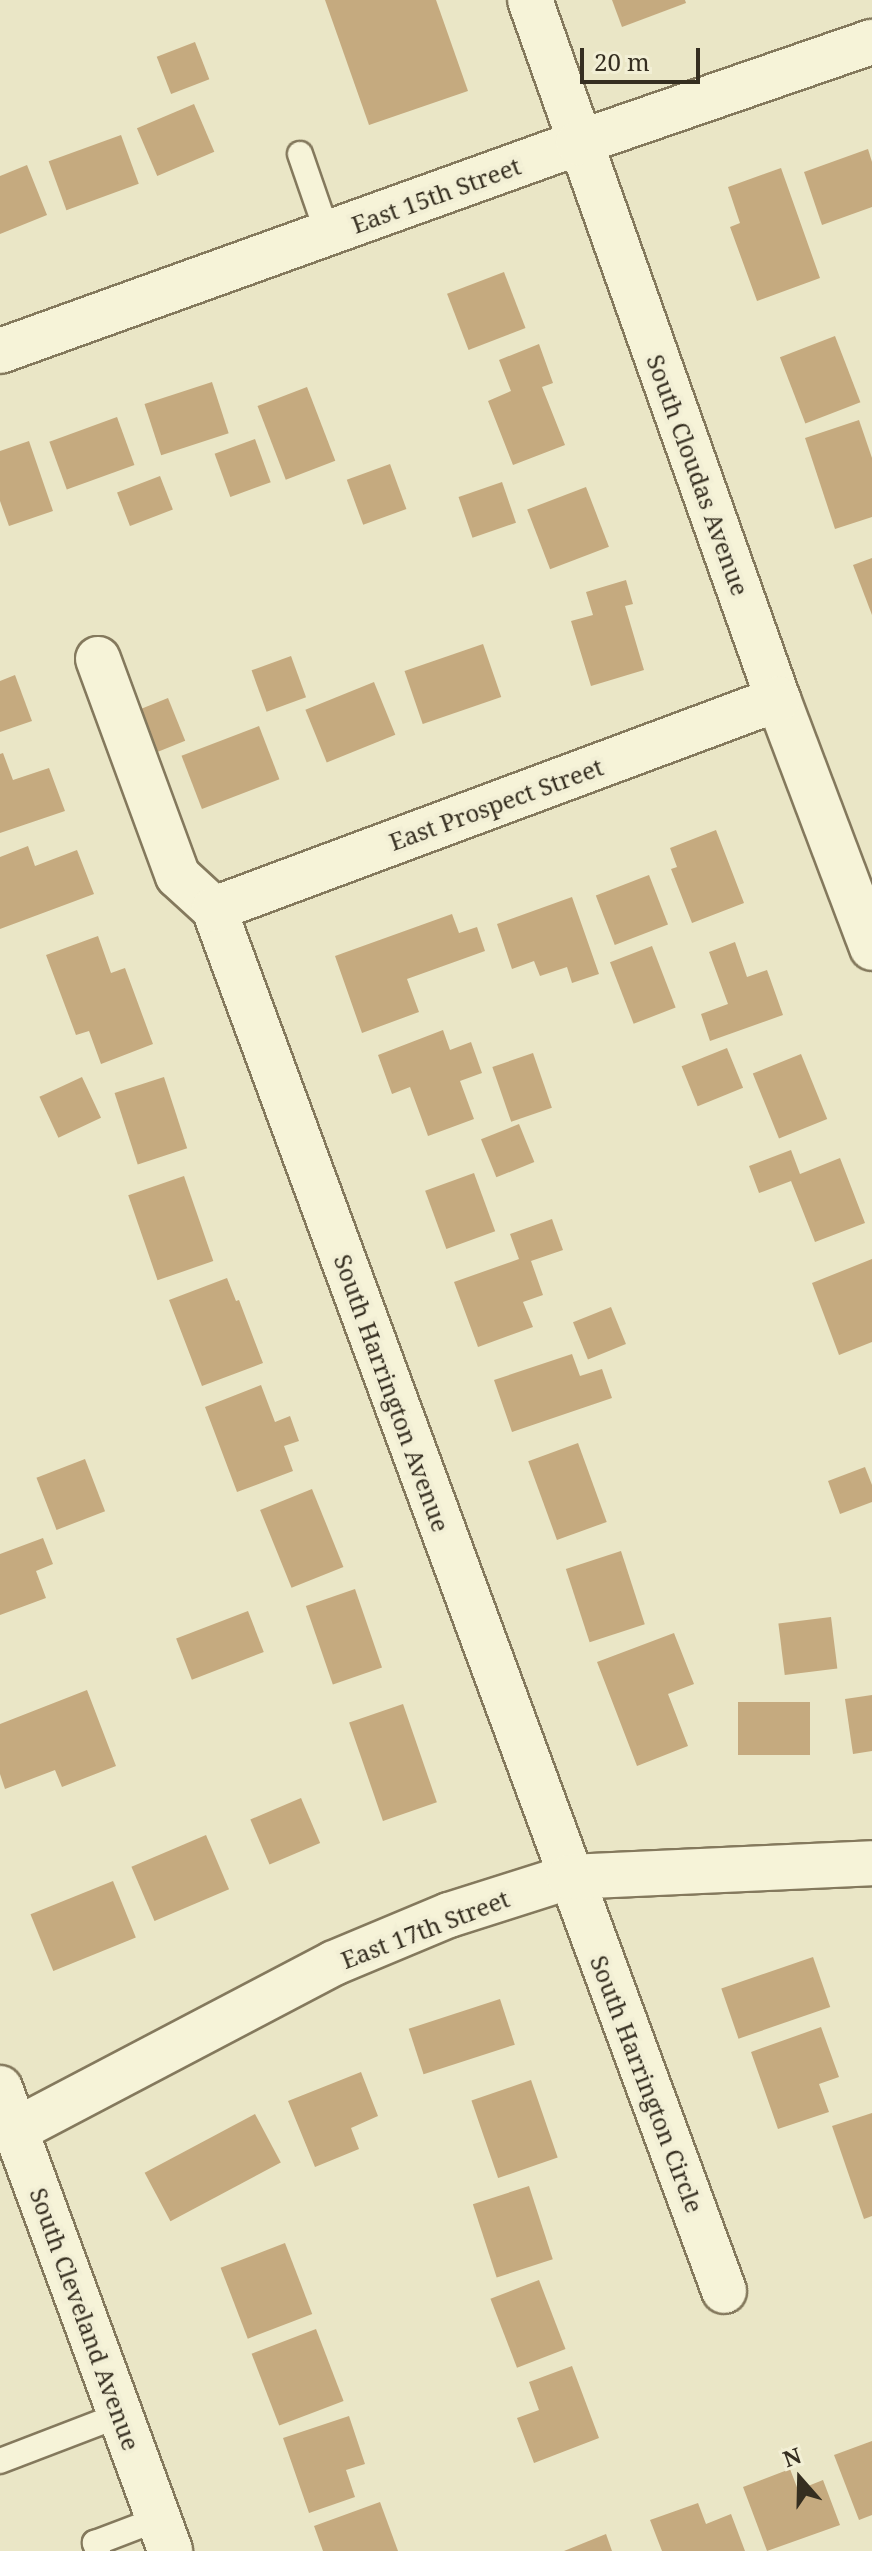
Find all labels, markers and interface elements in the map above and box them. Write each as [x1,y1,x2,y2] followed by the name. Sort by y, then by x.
[584,32,704,82] scale bar
[594,45,650,78] text: 20 m
[348,151,524,239] street label: East 15th Street
[641,351,755,599] street label: South Cloudas Avenue
[385,752,607,856] street label: East Prospect Street
[328,1250,456,1536] street label: South Harrington Avenue
[337,1884,513,1974] street label: East 17th Street
[585,1951,709,2217] street label: South Harrington Circle
[24,2184,146,2454] street label: South Cleveland Avenue
[760,2439,840,2519] north arrow
[779,2439,805,2474] text: N

